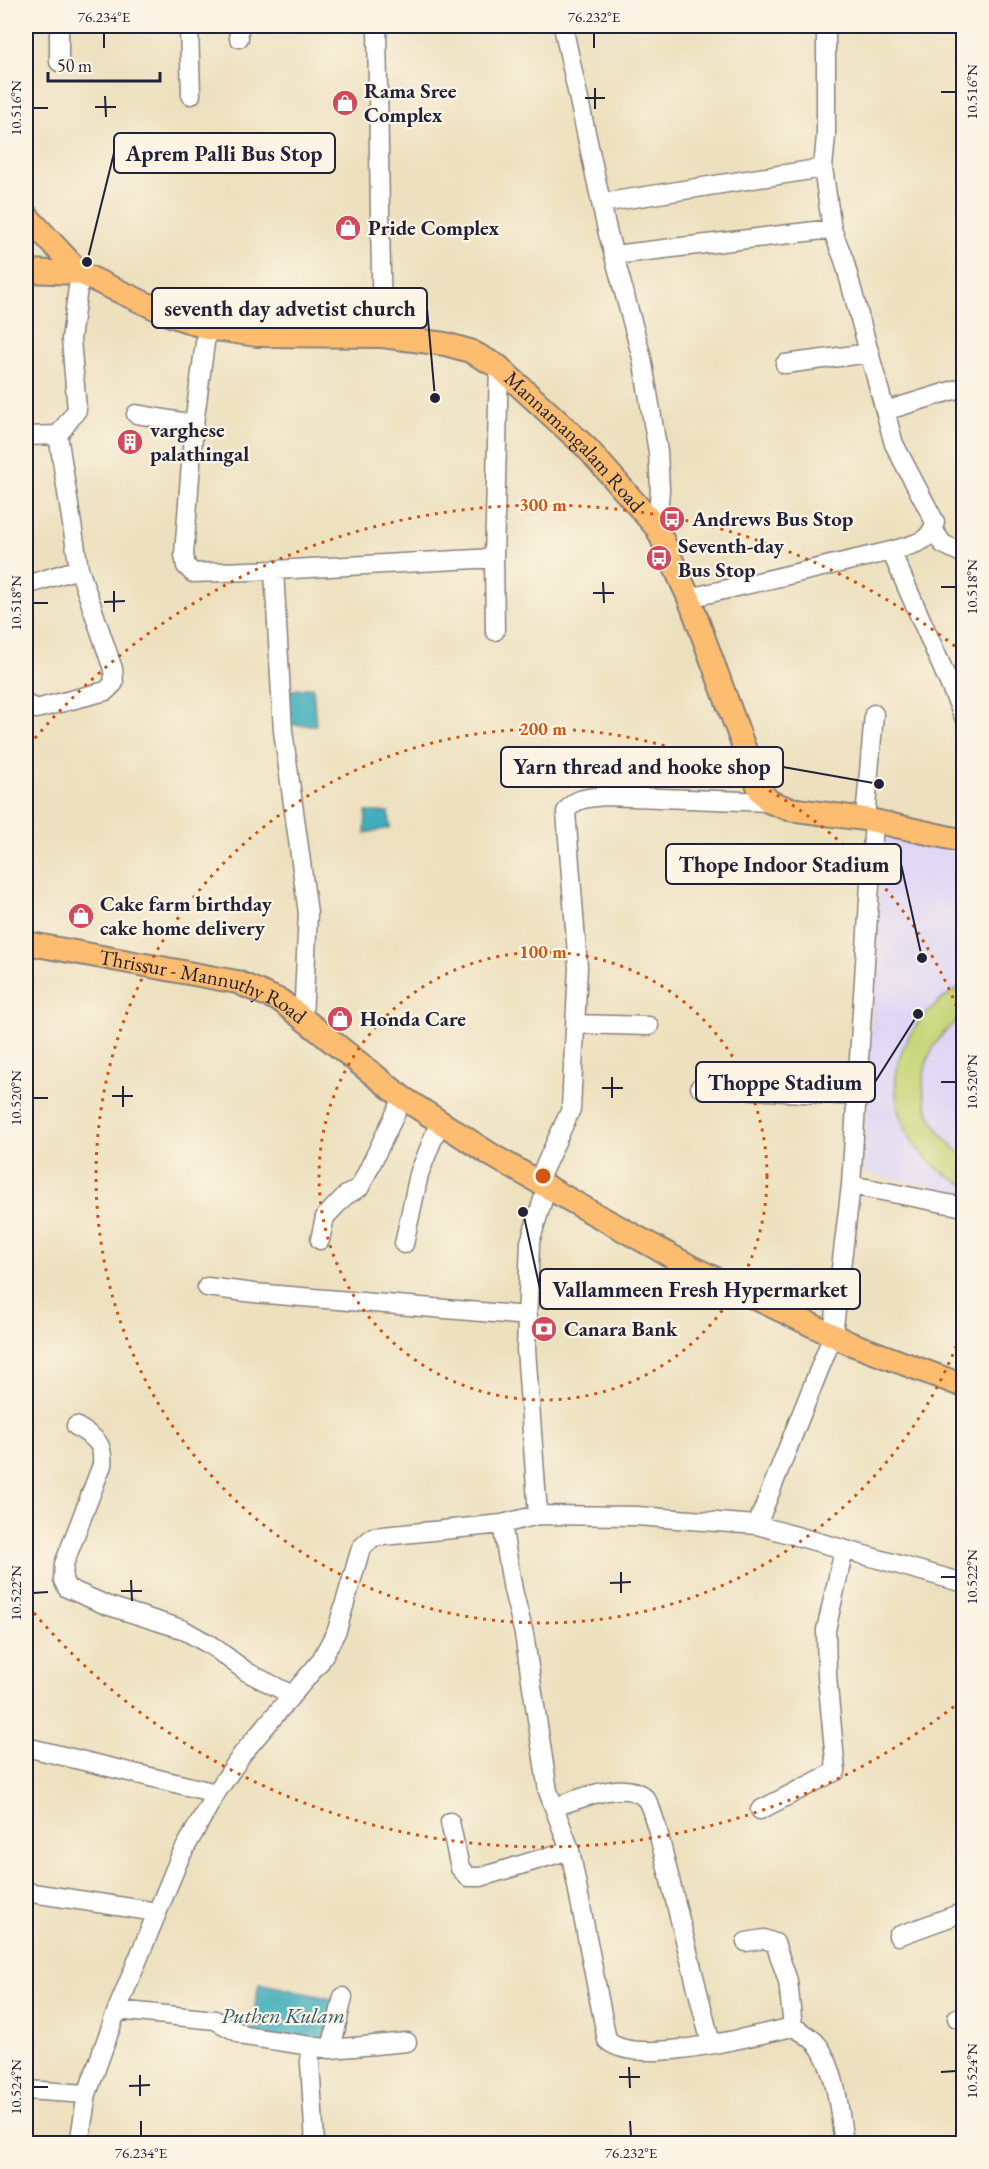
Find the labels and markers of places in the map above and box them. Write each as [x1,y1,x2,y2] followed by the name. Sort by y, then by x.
[364,77,457,128] place label: Rama Sree Complex
[330,88,360,118] shop icon: Rama Sree Complex
[114,133,335,173] callout: Aprem Palli Bus Stop
[333,213,363,243] shop icon: Pride Complex
[368,214,499,241] place label: Pride Complex
[152,288,427,328] callout: seventh day advetist church
[150,416,249,467] place label: varghese palathingal
[115,427,145,457] building icon: varghese palathingal
[657,504,687,534] bus stop icon: Andrews Bus Stop
[691,505,854,532] place label: Andrews Bus Stop
[678,532,785,583] place label: Seventh-day Bus Stop
[644,543,674,573] bus stop icon: Seventh-day Bus Stop
[501,747,783,787] callout: Yarn thread and hooke shop
[666,844,901,884] callout: Thope Indoor Stadium
[100,890,273,941] place label: Cake farm birthday cake home delivery
[66,901,96,931] shop icon: Cake farm birthday cake home delivery
[325,1004,355,1034] shop icon: Honda Care
[360,1005,466,1032] place label: Honda Care
[696,1062,875,1102] callout: Thoppe Stadium
[533,1166,553,1186] centre of rings
[540,1269,860,1309] callout: Vallammeen Fresh Hypermarket
[529,1314,559,1344] bank icon: Canara Bank
[564,1315,678,1342] place label: Canara Bank

